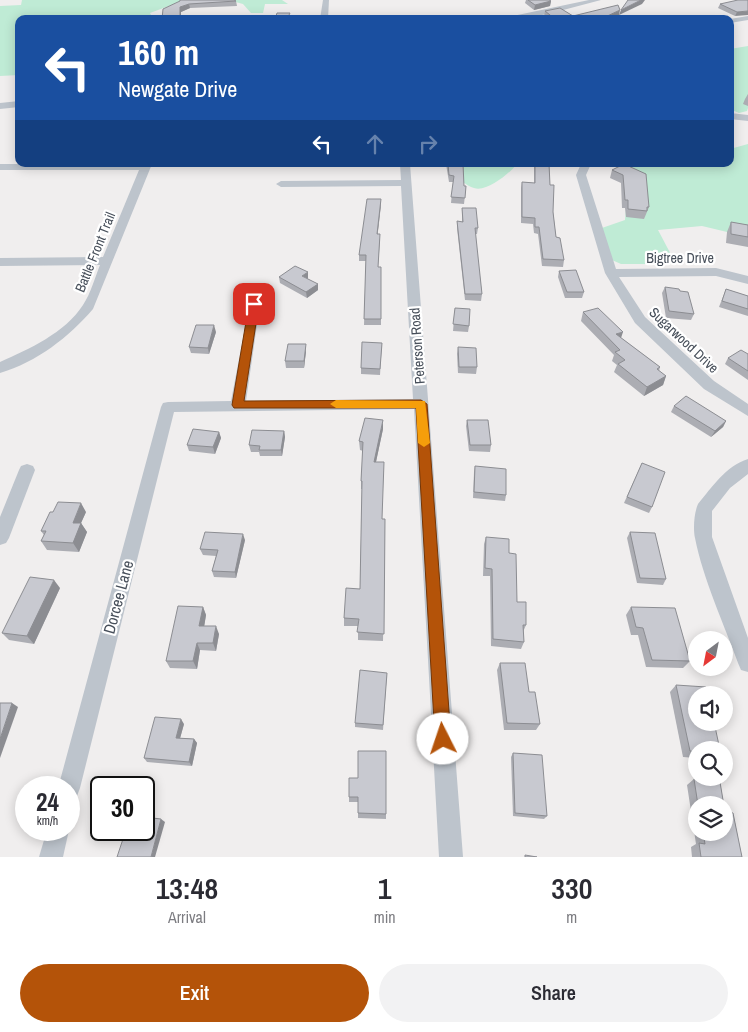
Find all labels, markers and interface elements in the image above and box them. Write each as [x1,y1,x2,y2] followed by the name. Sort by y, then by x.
[118,29,199,76] text: 160 m
[35,35,100,100] icon: left
[118,74,237,104] text: Newgate Drive
[308,130,336,158] icon: left
[361,130,389,158] icon: ahead
[414,130,442,158] icon: right
[71,209,119,295] street label: Battle Front Trail
[646,249,714,267] street label: Bigtree Drive
[233,283,275,325] pin
[240,290,268,318] icon: arrive
[645,303,723,377] street label: Sugarwood Drive
[405,307,429,385] street label: Peterson Road
[98,558,138,636] street label: Dorcee Lane
[688,631,732,676] north arrow
[688,631,733,841] map controls
[688,686,733,731] button: sound
[416,712,468,764] position arrow
[688,741,733,786] button: search
[90,776,155,841] speed limit sign: 30
[36,785,59,819] text: 24
[688,796,733,841] button: layers
[37,813,58,829] text: km/h
[156,868,218,908] text: 13:48
[378,868,392,908] text: 1
[551,868,592,908] text: 330
[168,906,206,928] text: Arrival
[374,906,396,928] text: min
[566,906,577,928] text: m
[20,964,369,1022] button: Exit
[379,964,728,1022] button: Share

